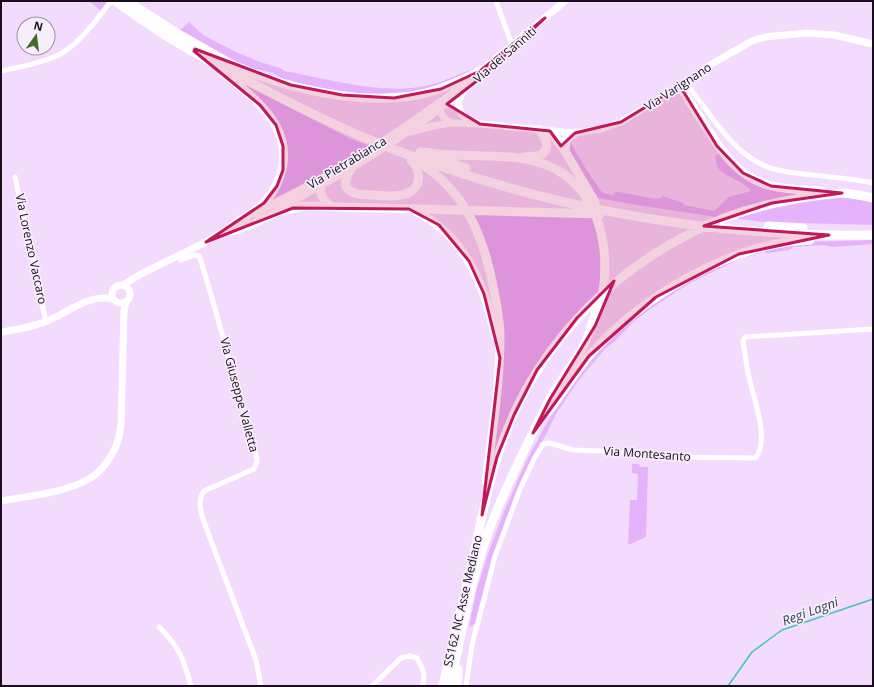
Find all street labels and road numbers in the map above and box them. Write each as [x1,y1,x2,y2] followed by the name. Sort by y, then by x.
[469,22,540,87] street label: Via dei Sanniti
[641,59,715,115] street label: Via Varignano
[304,132,390,193] street label: Via Pietrabianca
[11,192,52,306] street label: Via Lorenzo Vaccaro
[216,336,263,454] street label: Via Giuseppe Valletta
[603,442,691,465] street label: Via Montesanto
[439,533,486,668] street label: SS162 NC Asse Mediano

